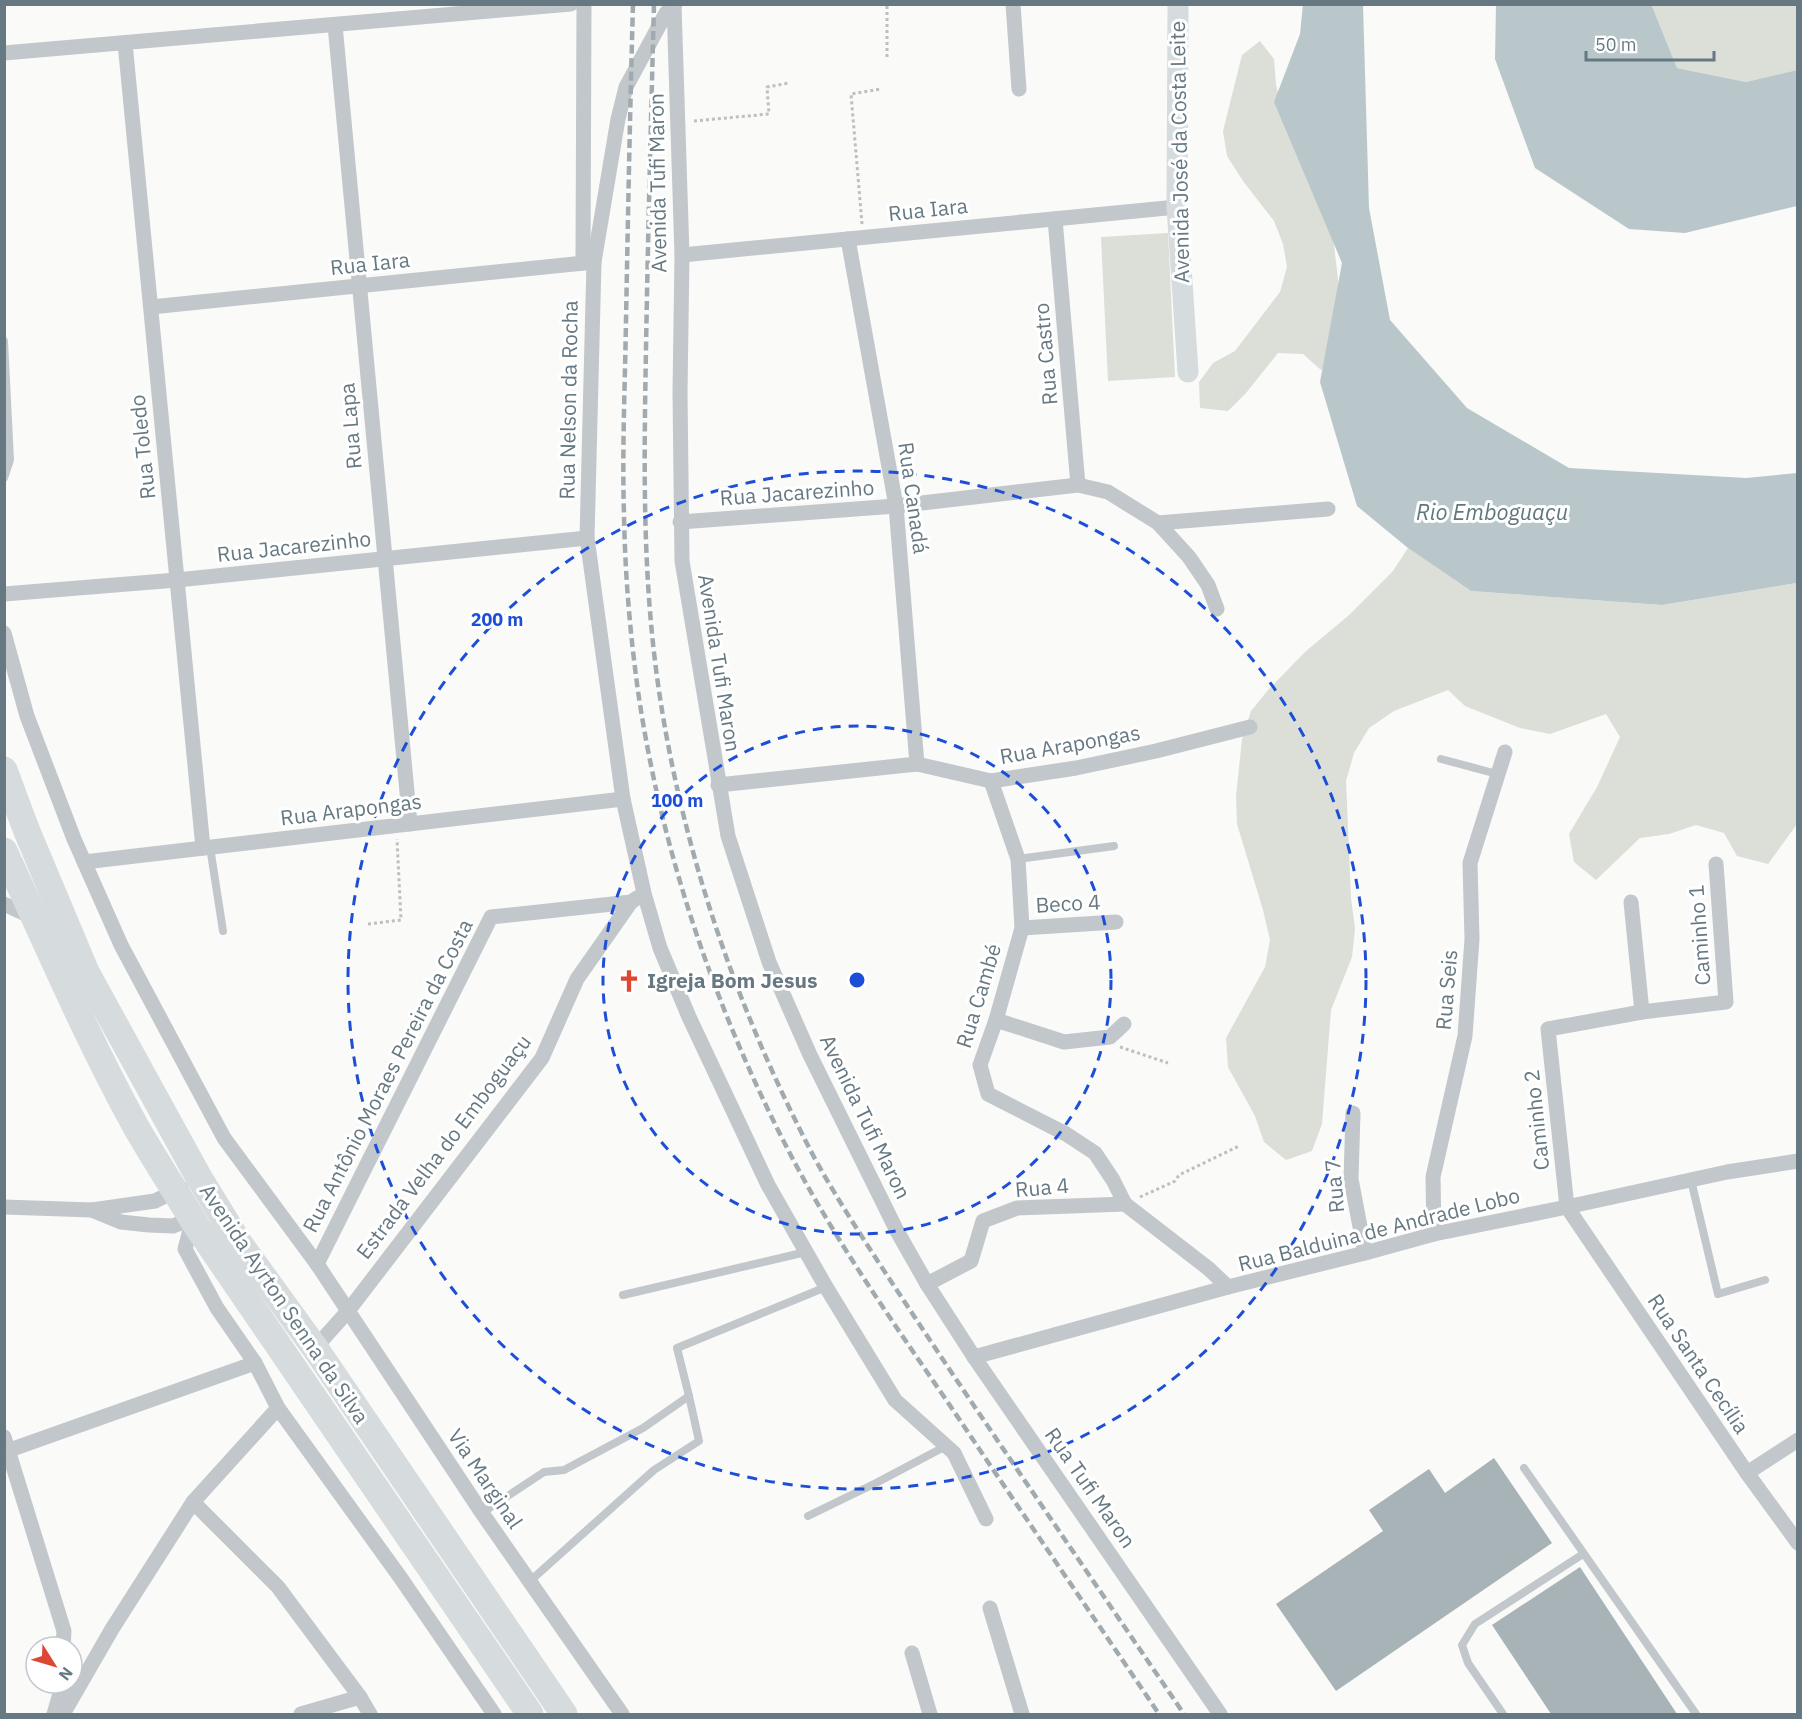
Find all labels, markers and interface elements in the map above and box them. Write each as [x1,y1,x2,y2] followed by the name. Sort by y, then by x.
[1163,21,1195,283] street label: Avenida José da Costa Leite
[1586,24,1714,62] scale bar
[1595,33,1637,56] text: 50 m
[641,93,673,273] street label: Avenida Tufi Maron
[887,191,969,227] street label: Rua Iara
[329,245,411,281] street label: Rua Iara
[552,300,584,500] street label: Rua Nelson da Rocha
[1027,302,1063,406] street label: Rua Castro
[332,382,368,470] street label: Rua Lapa
[123,393,161,501] street label: Rua Toledo
[892,440,936,555] street label: Rua Canadá
[719,473,875,511] street label: Rua Jacarezinho
[1416,497,1568,526] water label: Rio Emboguaçu
[215,524,372,568] street label: Rua Jacarezinho
[692,572,748,754] street label: Avenida Tufi Maron
[471,608,523,631] text: 200 m
[997,718,1142,770] street label: Rua Arapongas
[279,786,423,832] street label: Rua Arapongas
[651,789,703,812] text: 100 m
[1682,884,1716,986] street label: Caminho 1
[1035,887,1101,919] street label: Beco 4
[296,914,479,1237] street label: Rua Antônio Moraes Pereira da Costa
[949,940,1007,1051] street label: Rua Cambé
[1429,948,1463,1031] street label: Rua Seis
[647,966,818,994] place label: Igreja Bom Jesus
[616,968,642,994] church icon: Igreja Bom Jesus
[847,970,867,990] centre of rings
[349,1028,537,1264] street label: Estrada Velha do Emboguaçu
[814,1030,918,1203] street label: Avenida Tufi Maron
[1517,1068,1555,1172] street label: Caminho 2
[1318,1158,1350,1214] street label: Rua 7
[1014,1171,1070,1203] street label: Rua 4
[194,1178,376,1429] street label: Avenida Ayrton Senna da Silva
[1235,1180,1523,1278] street label: Rua Balduina de Andrade Lobo
[1642,1288,1756,1439] street label: Rua Santa Cecília
[1039,1422,1143,1553] street label: Rua Tufi Maron
[442,1423,530,1534] street label: Via Marginal
[24,1635,84,1695] north arrow
[55,1663,77,1685] text: N

